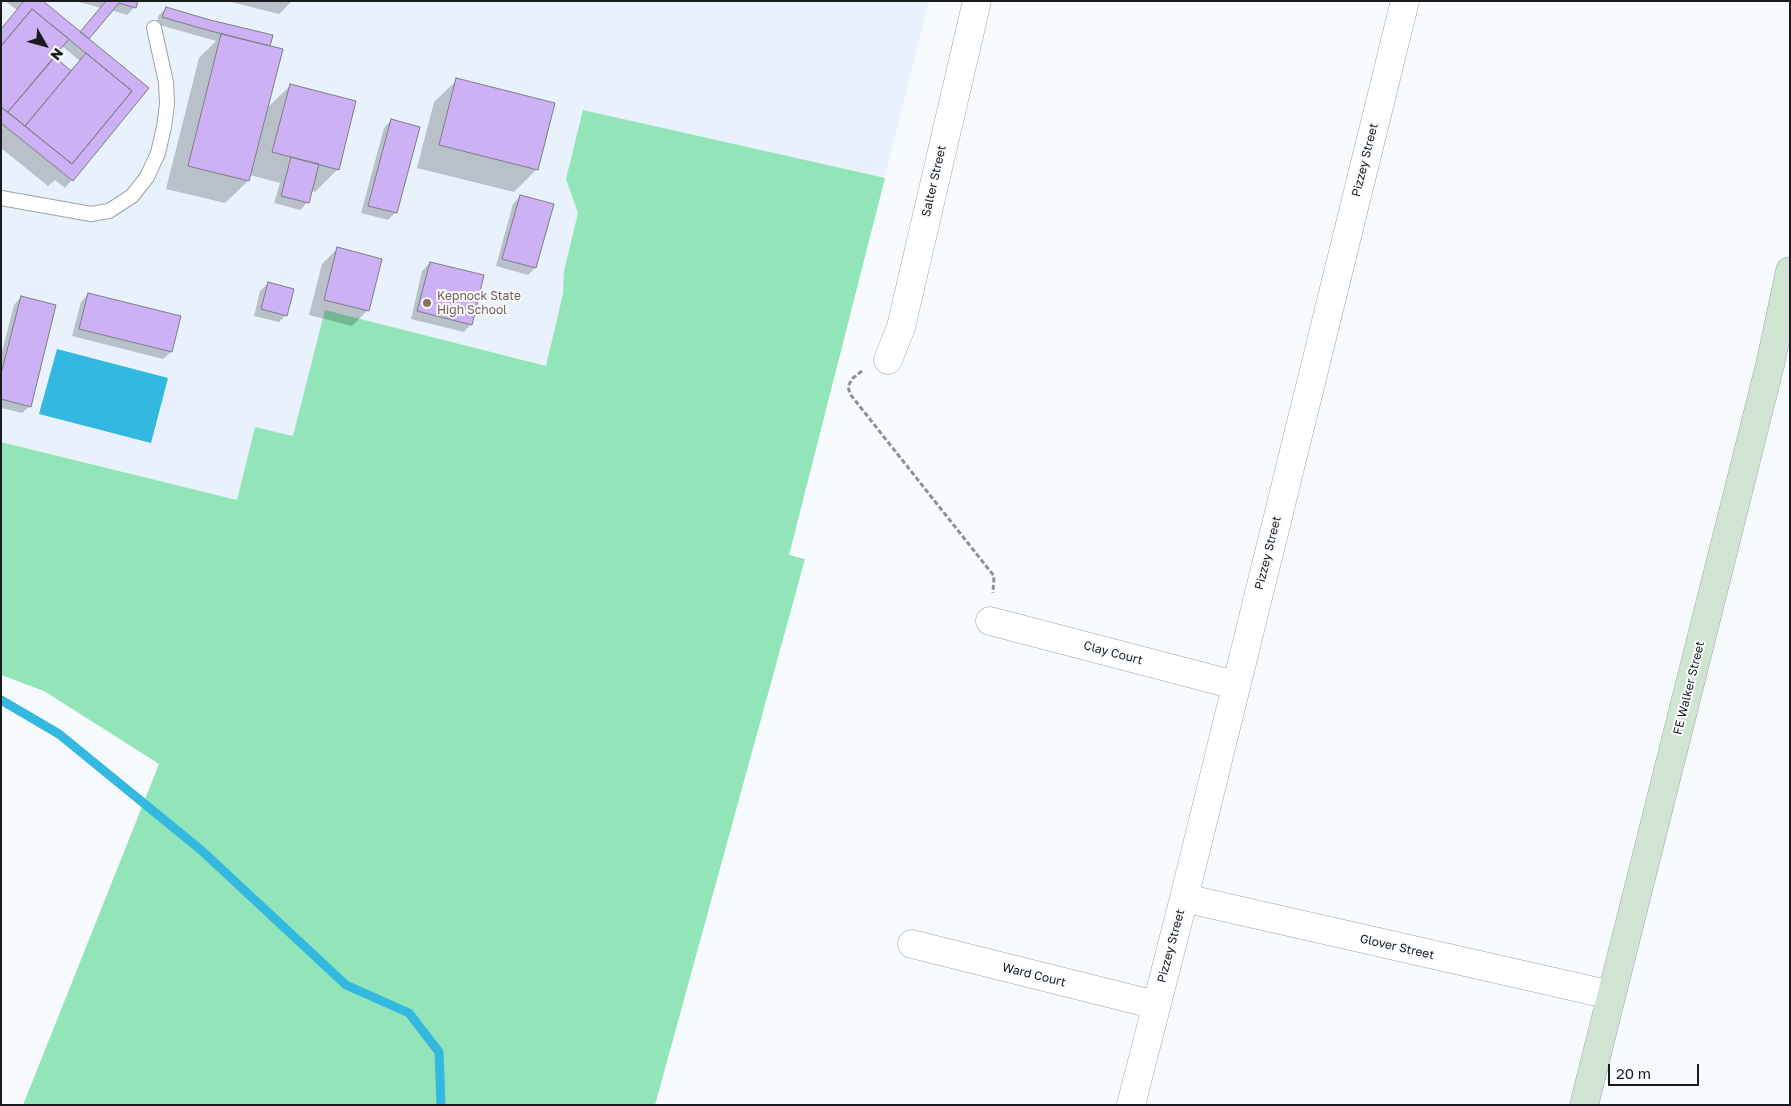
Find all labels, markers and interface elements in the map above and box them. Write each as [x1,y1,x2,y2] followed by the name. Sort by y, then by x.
[20,20,70,70] north arrow
[47,45,67,64] text: N
[1349,122,1381,198] street label: Pizzey Street
[919,144,949,218] street label: Salter Street
[437,289,521,317] place label: Kepnock State High School
[421,297,433,309] marker: Kepnock State High School
[1252,515,1284,591] street label: Pizzey Street
[1082,638,1144,668] street label: Clay Court
[1670,640,1708,736] street label: FE Walker Street
[1154,908,1188,984] street label: Pizzey Street
[1358,931,1436,963] street label: Glover Street
[1001,960,1067,990] street label: Ward Court
[1611,1054,1702,1086] scale bar
[1616,1064,1651,1082] text: 20 m

